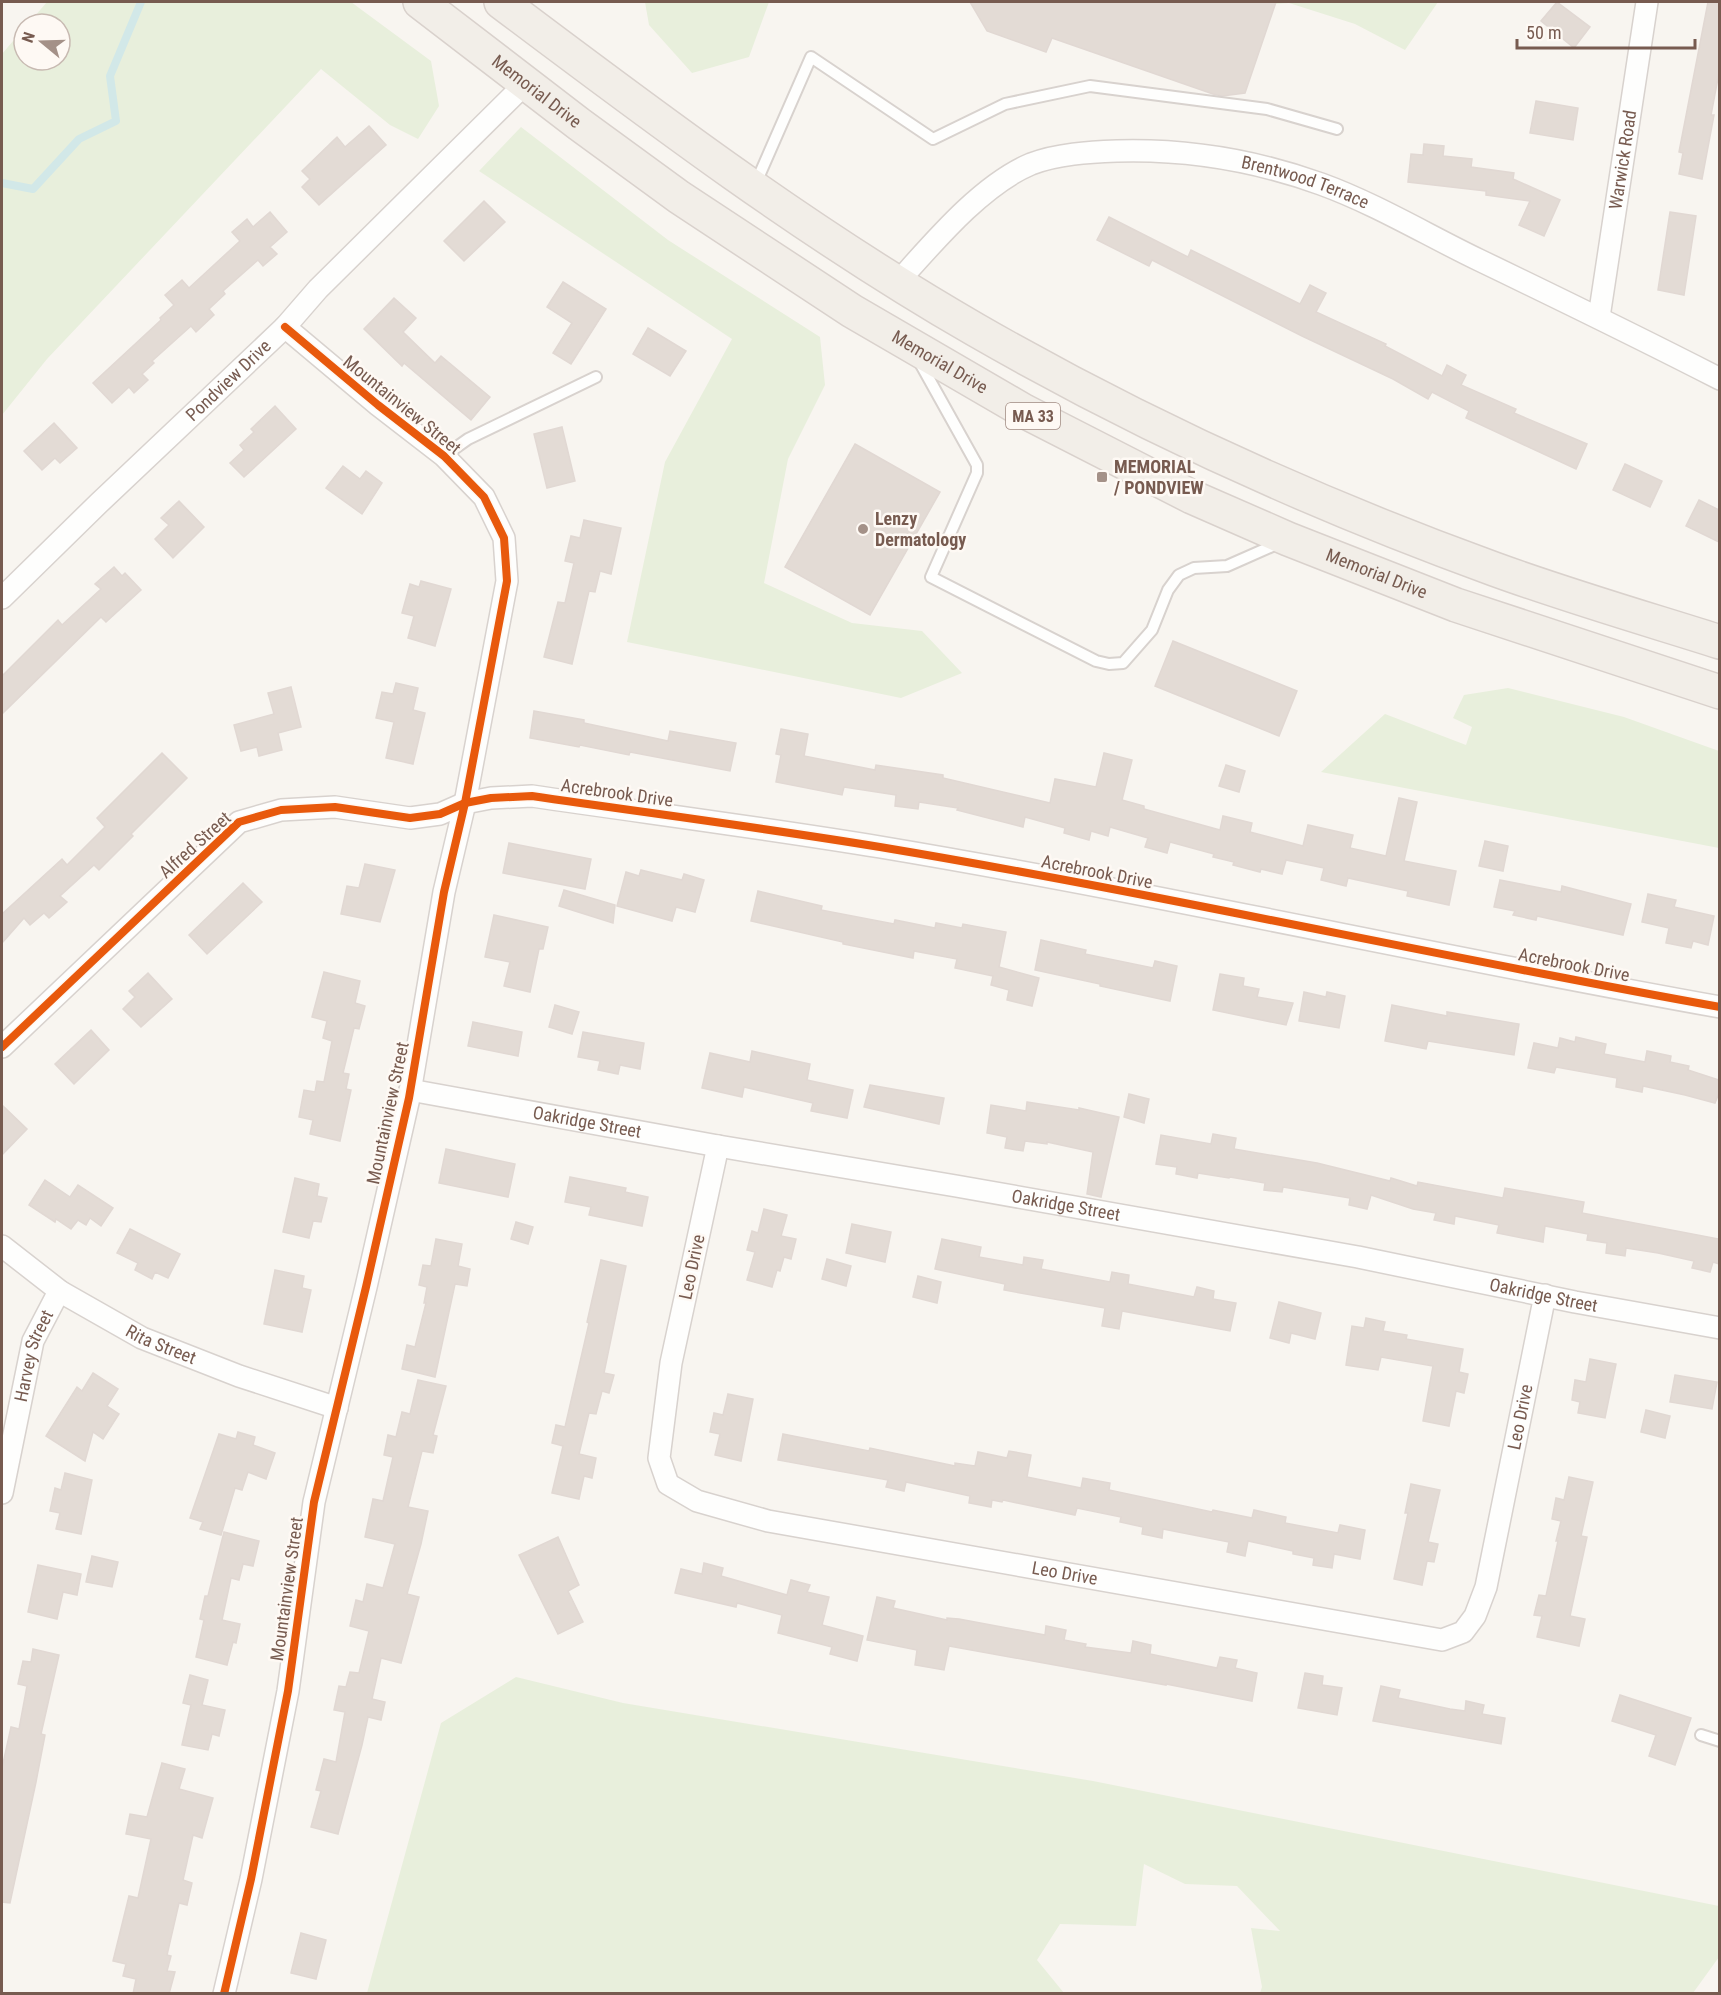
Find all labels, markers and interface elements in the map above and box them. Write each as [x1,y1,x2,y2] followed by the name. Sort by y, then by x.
[12,12,72,72] north arrow
[1517,12,1696,50] scale bar
[1526,22,1561,43] text: 50 m
[18,30,39,45] text: N
[488,50,586,132] street label: Memorial Drive
[1605,109,1640,211] street label: Warwick Road
[1240,151,1372,213] street label: Brentwood Terrace
[888,326,992,398] street label: Memorial Drive
[181,335,275,425] street label: Pondview Drive
[339,351,465,458] street label: Mountainview Street
[1006,403,1060,429] road number: MA 33
[1113,456,1204,498] place label: MEMORIAL / PONDVIEW
[1095,470,1109,484] marker: MEMORIAL / PONDVIEW
[875,508,966,550] place label: Lenzy Dermatology
[856,522,870,536] marker: Lenzy Dermatology
[1323,544,1430,603] street label: Memorial Drive
[560,774,674,811] street label: Acrebrook Drive
[154,807,235,882] street label: Alfred Street
[1040,850,1154,893] street label: Acrebrook Drive
[1517,943,1631,986] street label: Acrebrook Drive
[362,1040,413,1186] street label: Mountainview Street
[531,1102,643,1142] street label: Oakridge Street
[1010,1185,1122,1225] street label: Oakridge Street
[674,1232,709,1301] street label: Leo Drive
[1488,1274,1599,1316] street label: Oakridge Street
[10,1306,57,1403] street label: Harvey Street
[122,1320,199,1368] street label: Rita Street
[1503,1382,1537,1451] street label: Leo Drive
[266,1516,307,1662] street label: Mountainview Street
[1030,1557,1099,1589] street label: Leo Drive

